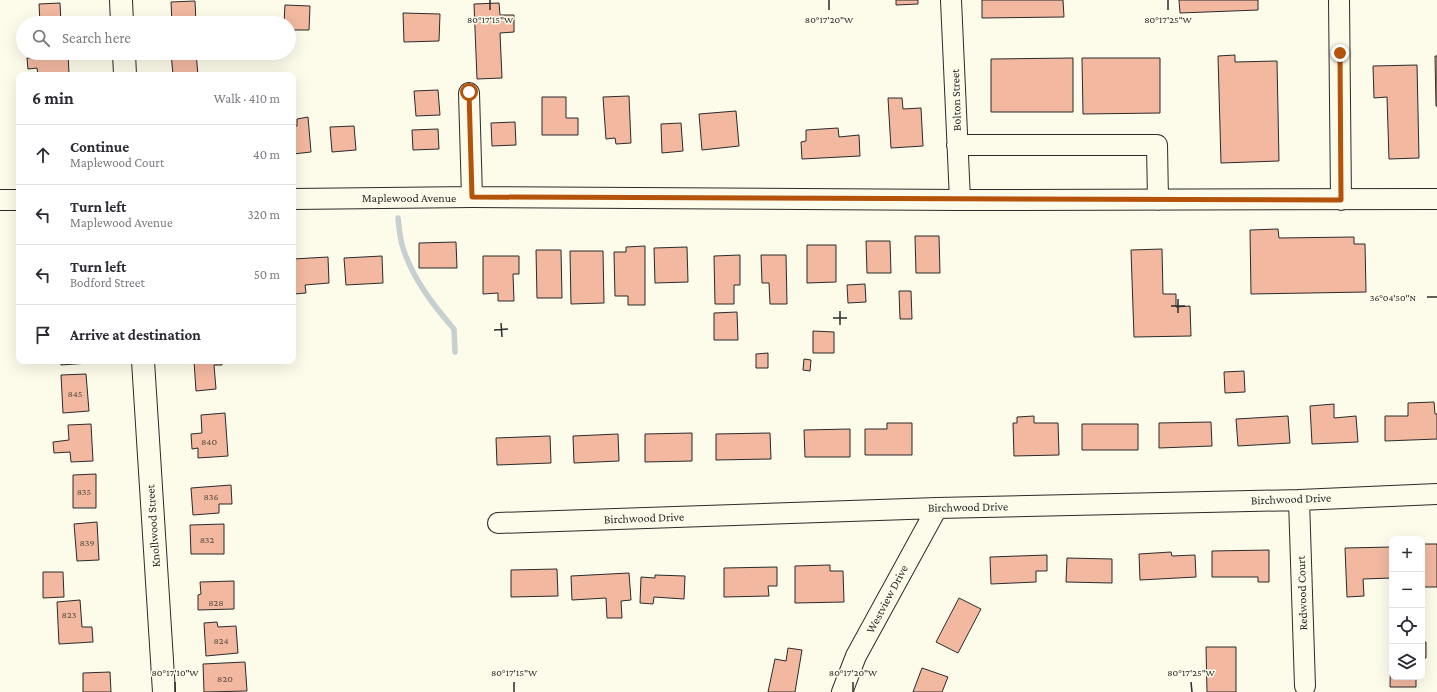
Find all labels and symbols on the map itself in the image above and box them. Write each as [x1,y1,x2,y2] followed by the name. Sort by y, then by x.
[467,14,514,25] text: 80°17'15"W
[805,14,854,25] text: 80°17'20"W
[1144,14,1193,25] text: 80°17'25"W
[1331,44,1349,62] route end
[948,68,964,131] street label: Bolton Street
[460,83,478,101] route start
[362,191,456,205] street label: Maplewood Avenue
[1370,292,1417,303] text: 36°04'50"N
[67,388,83,399] house number: 845
[201,436,217,447] house number: 840
[143,483,163,568] street label: Knollwood Street
[77,486,92,497] house number: 835
[204,491,219,502] house number: 836
[1251,491,1331,507] street label: Birchwood Drive
[928,499,1008,515] street label: Birchwood Drive
[604,510,684,526] street label: Birchwood Drive
[200,534,215,545] house number: 832
[80,537,94,548] house number: 839
[1294,554,1310,631] street label: Redwood Court
[863,562,911,636] street label: Westview Drive
[208,597,224,608] house number: 828
[62,609,77,620] house number: 823
[213,635,229,646] house number: 824
[151,667,199,678] text: 80°17'10"W
[491,667,538,678] text: 80°17'15"W
[829,667,878,678] text: 80°17'20"W
[1167,667,1216,678] text: 80°17'25"W
[217,673,233,684] house number: 820

